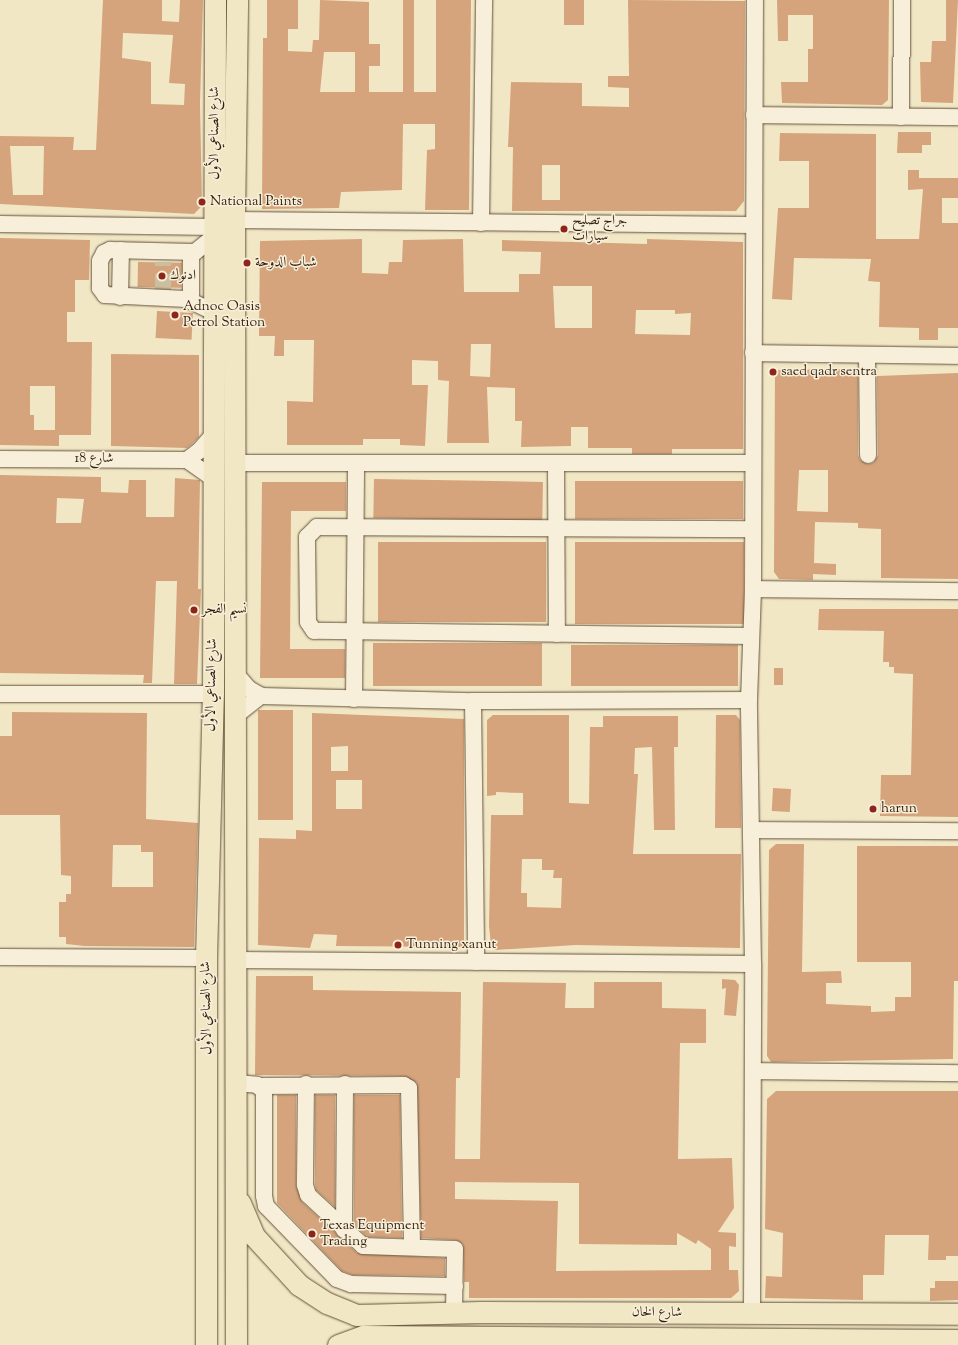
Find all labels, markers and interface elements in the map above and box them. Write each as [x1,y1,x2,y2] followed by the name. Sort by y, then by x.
[207,86,223,180] street label: شارع الصناعي الأول
[210,194,302,210] place label: National Paints
[197,197,207,207] marker: National Paints
[572,213,627,246] place label: جراج تصليح سيارات
[559,224,569,234] marker: جراج تصليح سيارات
[255,255,317,271] place label: شباب الدوحة
[242,258,252,268] marker: شباب الدوحة
[170,268,196,284] place label: ادنوك
[157,271,167,281] marker: ادنوك
[183,299,265,332] place label: Adnoc Oasis Petrol Station
[170,310,180,320] marker: Adnoc Oasis Petrol Station
[781,364,877,380] place label: saed qadr sentra
[768,367,778,377] marker: saed qadr sentra
[74,451,114,467] street label: شارع 18
[202,602,247,618] place label: نسيم الفجر
[189,605,199,615] marker: نسيم الفجر
[203,638,221,732] street label: شارع الصناعي الأول
[881,801,917,817] place label: harun
[868,804,878,814] marker: harun
[406,937,496,953] place label: Tunning xanut
[393,940,403,950] marker: Tunning xanut
[198,961,216,1055] street label: شارع الصناعي الأول
[320,1218,424,1250] place label: Texas Equipment Trading
[307,1229,317,1239] marker: Texas Equipment Trading
[632,1305,682,1321] street label: شارع الخان

